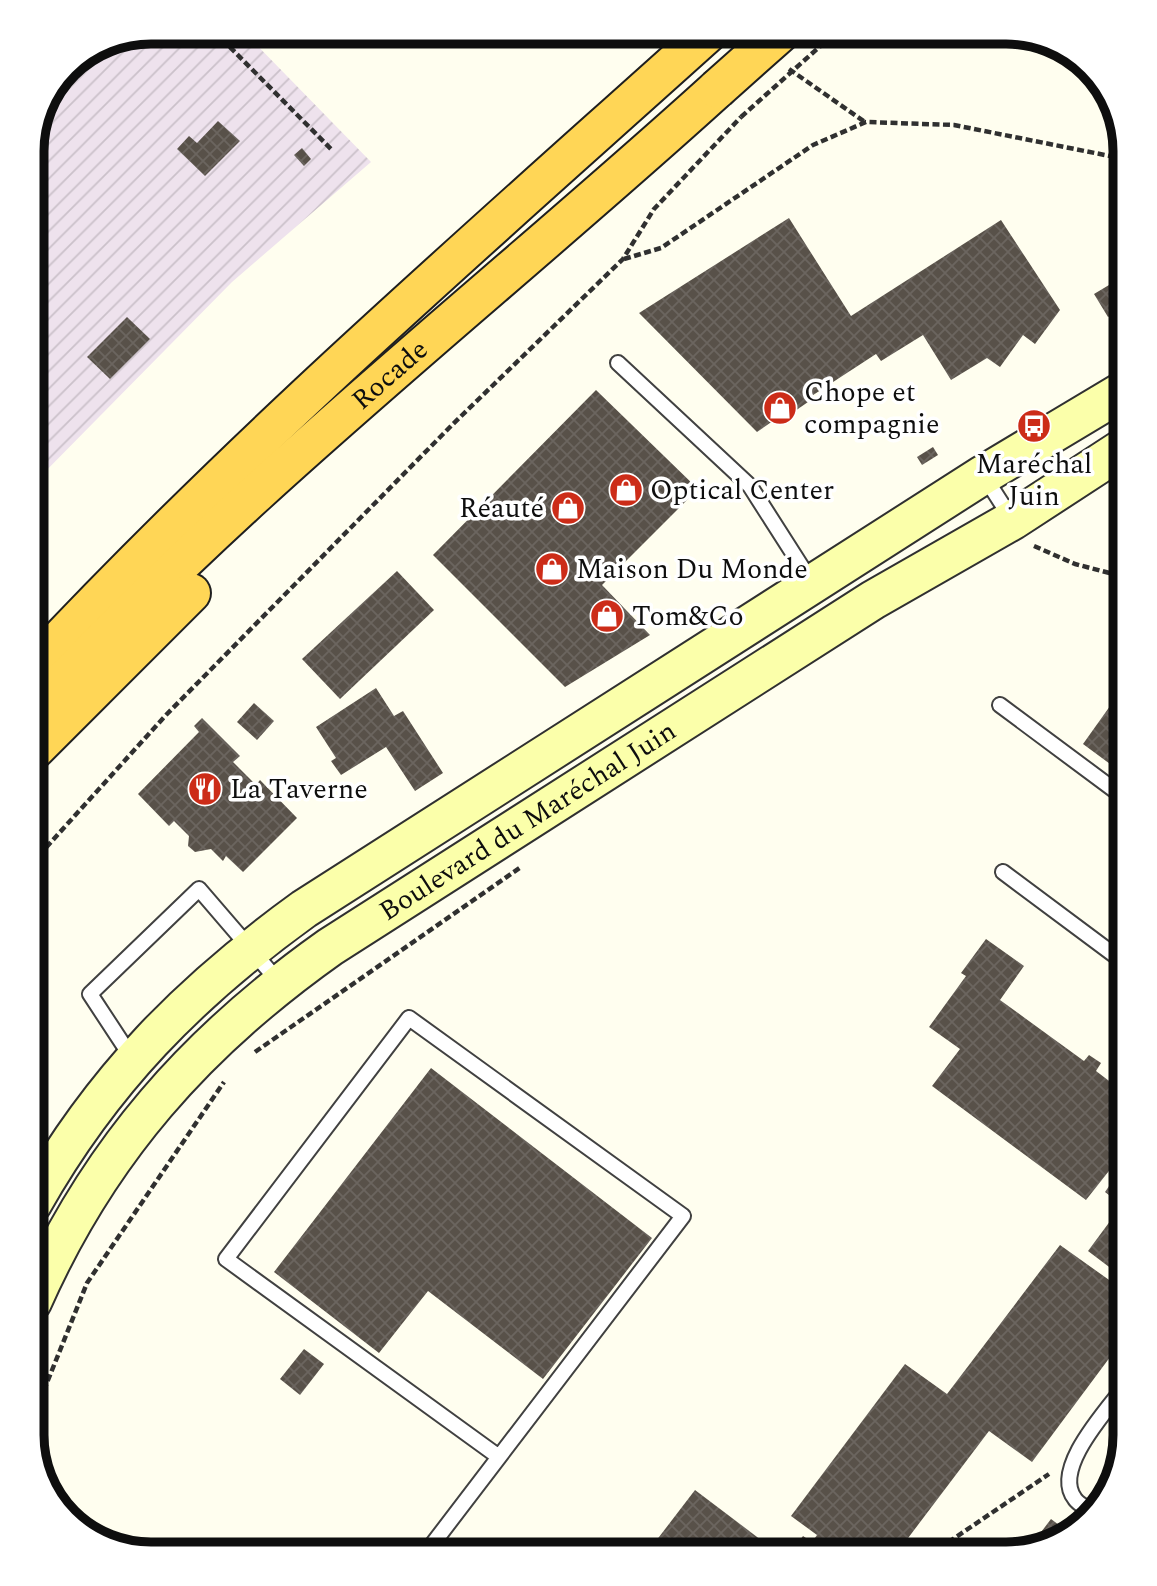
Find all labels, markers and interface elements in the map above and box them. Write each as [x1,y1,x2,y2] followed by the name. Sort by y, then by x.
[342,329,438,420] street label: Rocade
[804,371,940,446] place label: Chope et compagnie
[761,389,799,427] shop icon: Chope et compagnie
[1015,407,1053,445] bus stop icon: Maréchal Juin
[976,443,1092,518] place label: Maréchal Juin
[650,469,834,512] place label: Optical Center
[607,471,645,509] shop icon: Optical Center
[459,487,544,530] place label: Réauté
[549,489,587,527] shop icon: Réauté
[576,548,808,591] place label: Maison Du Monde
[533,550,571,588] shop icon: Maison Du Monde
[632,595,744,638] place label: Tom&Co
[588,597,626,635] shop icon: Tom&Co
[370,710,685,932] street label: Boulevard du Maréchal Juin
[230,768,368,811] place label: La Taverne
[186,770,224,808] restaurant icon: La Taverne

